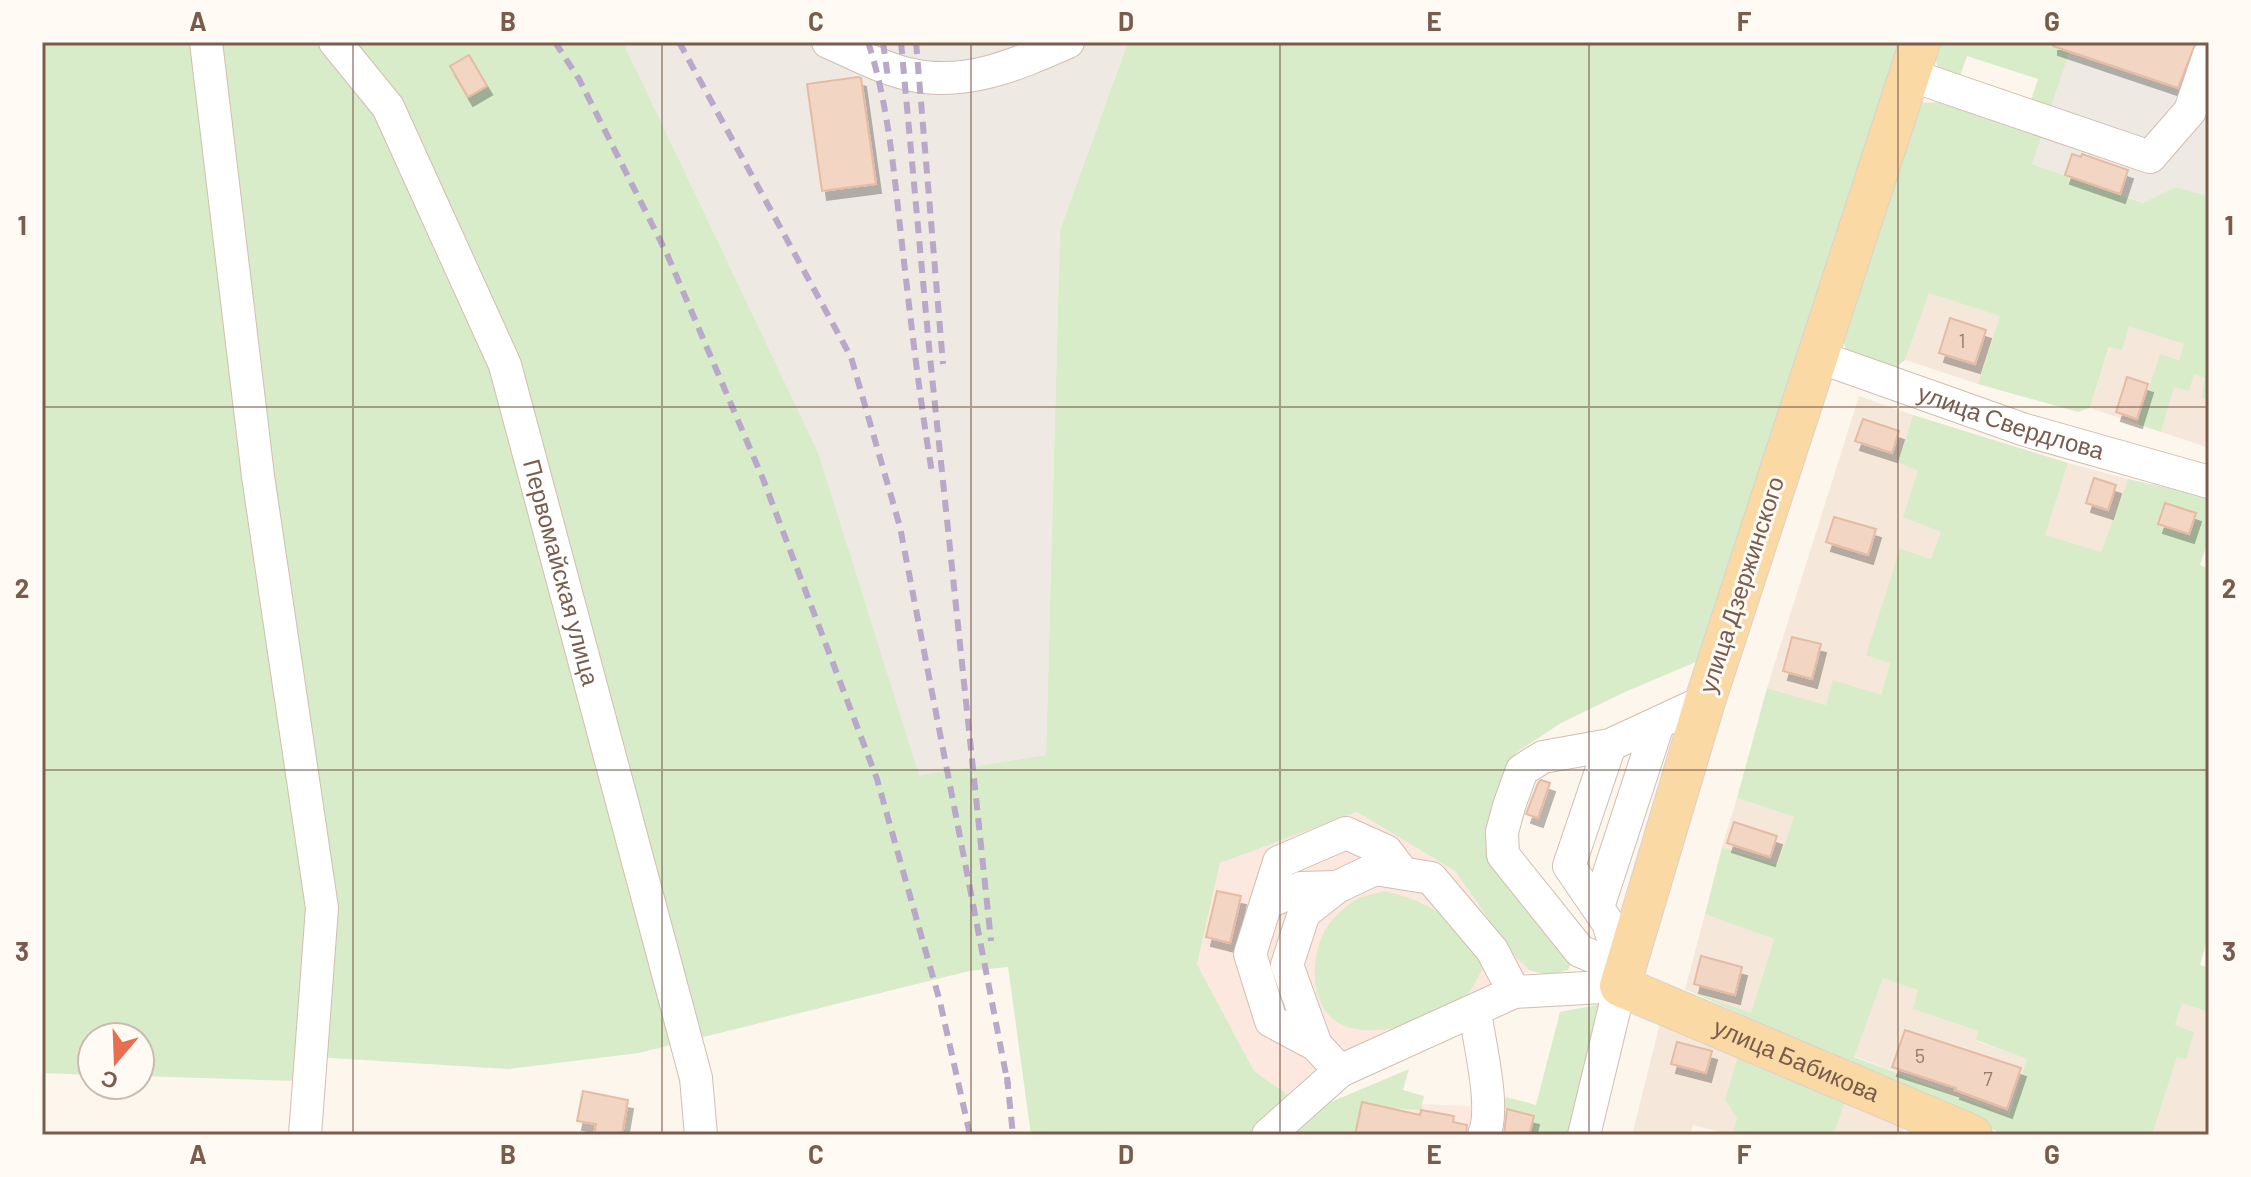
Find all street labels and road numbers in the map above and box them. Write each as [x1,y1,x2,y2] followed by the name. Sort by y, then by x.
[1914,377,2108,465] street label: улица Свердлова
[518,456,606,689] street label: Первомайская улица
[1692,473,1789,696] street label: улица Дзержинского
[1710,1011,1885,1107] street label: улица Бабикова

